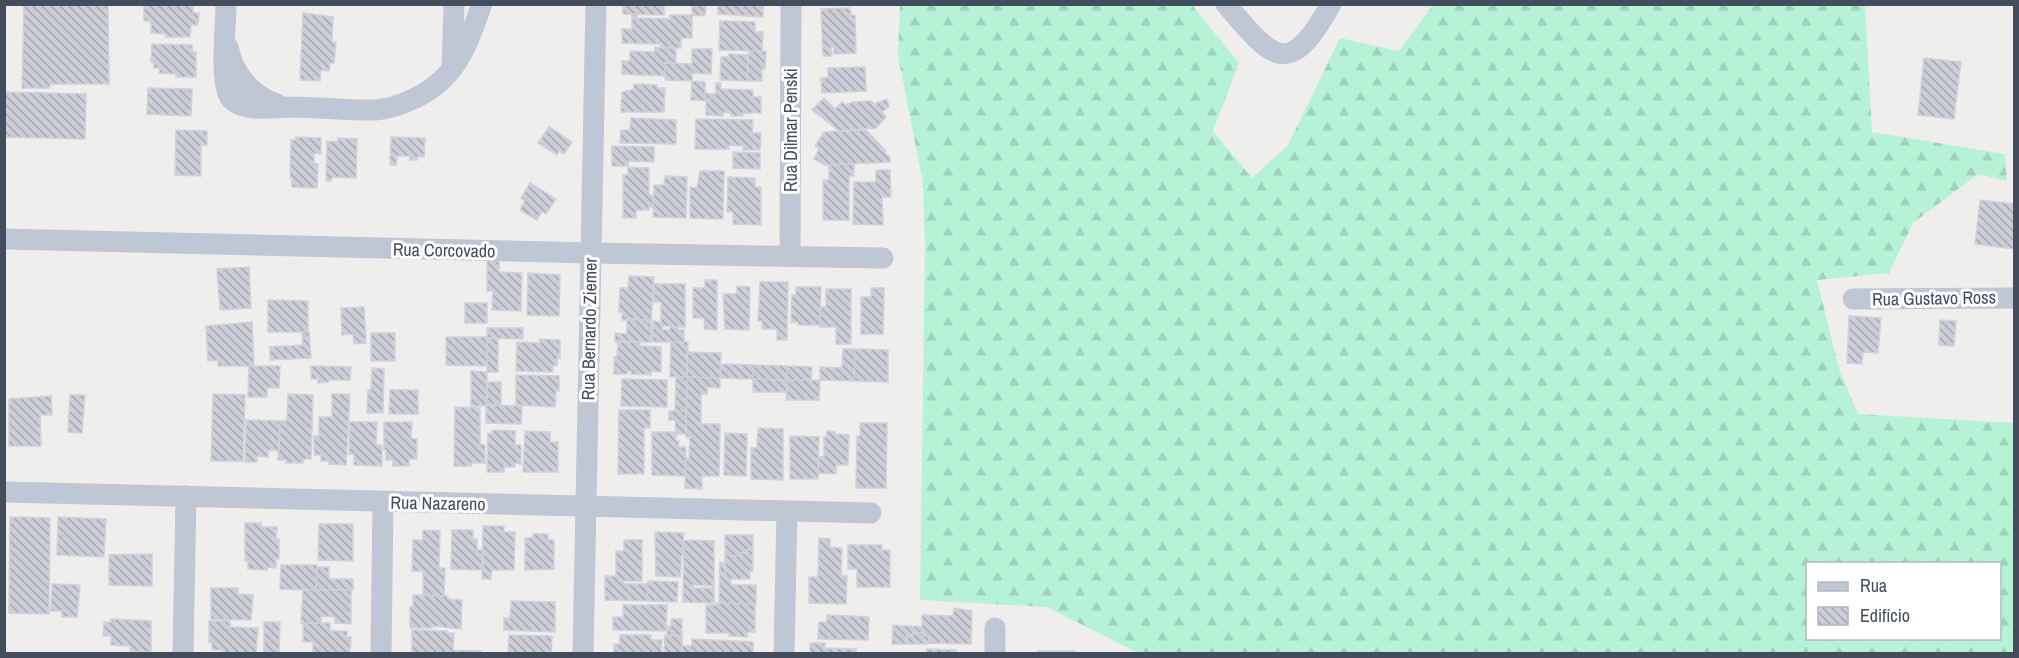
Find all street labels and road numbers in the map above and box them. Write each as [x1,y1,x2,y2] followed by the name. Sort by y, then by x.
[778,68,803,192] street label: Rua Dilmar Penski
[393,237,495,263] street label: Rua Corcovado
[575,257,603,401] street label: Rua Bernardo Ziemer
[1872,284,1996,312] street label: Rua Gustavo Ross
[390,490,486,516] street label: Rua Nazareno

